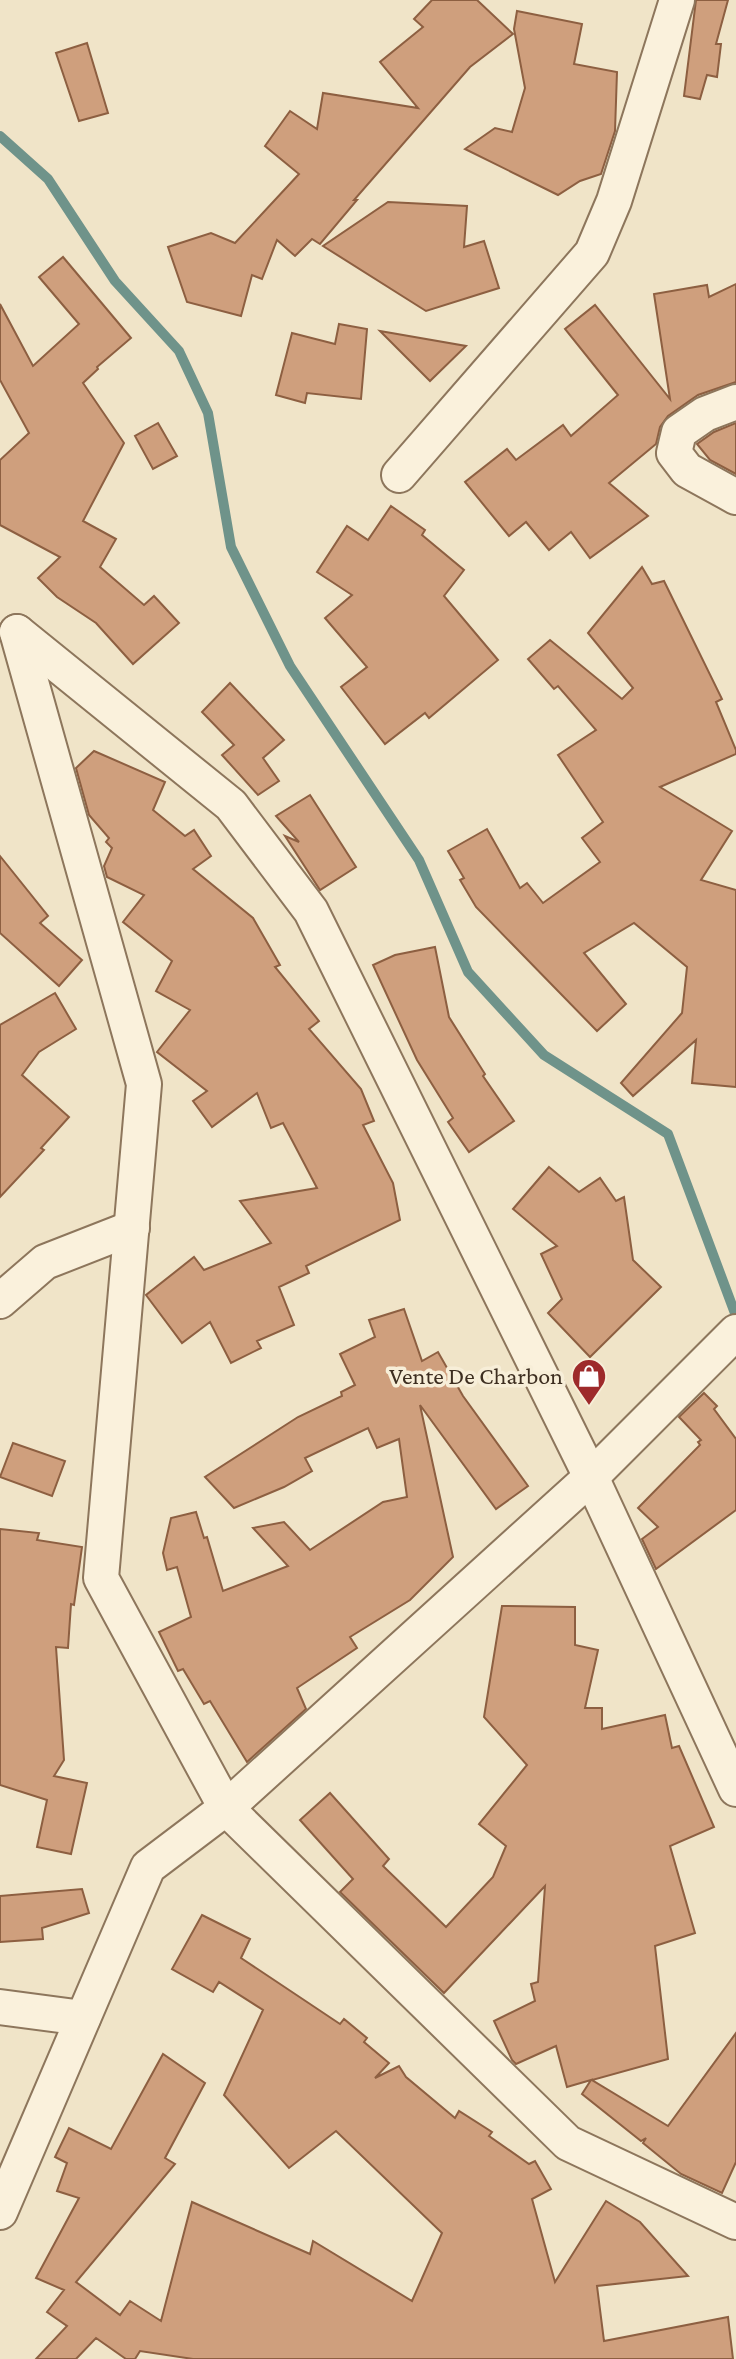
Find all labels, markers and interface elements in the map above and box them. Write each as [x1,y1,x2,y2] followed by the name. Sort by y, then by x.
[570,1357,608,1407] shop icon: Vente De Charbon
[389,1362,563,1389] place label: Vente De Charbon

